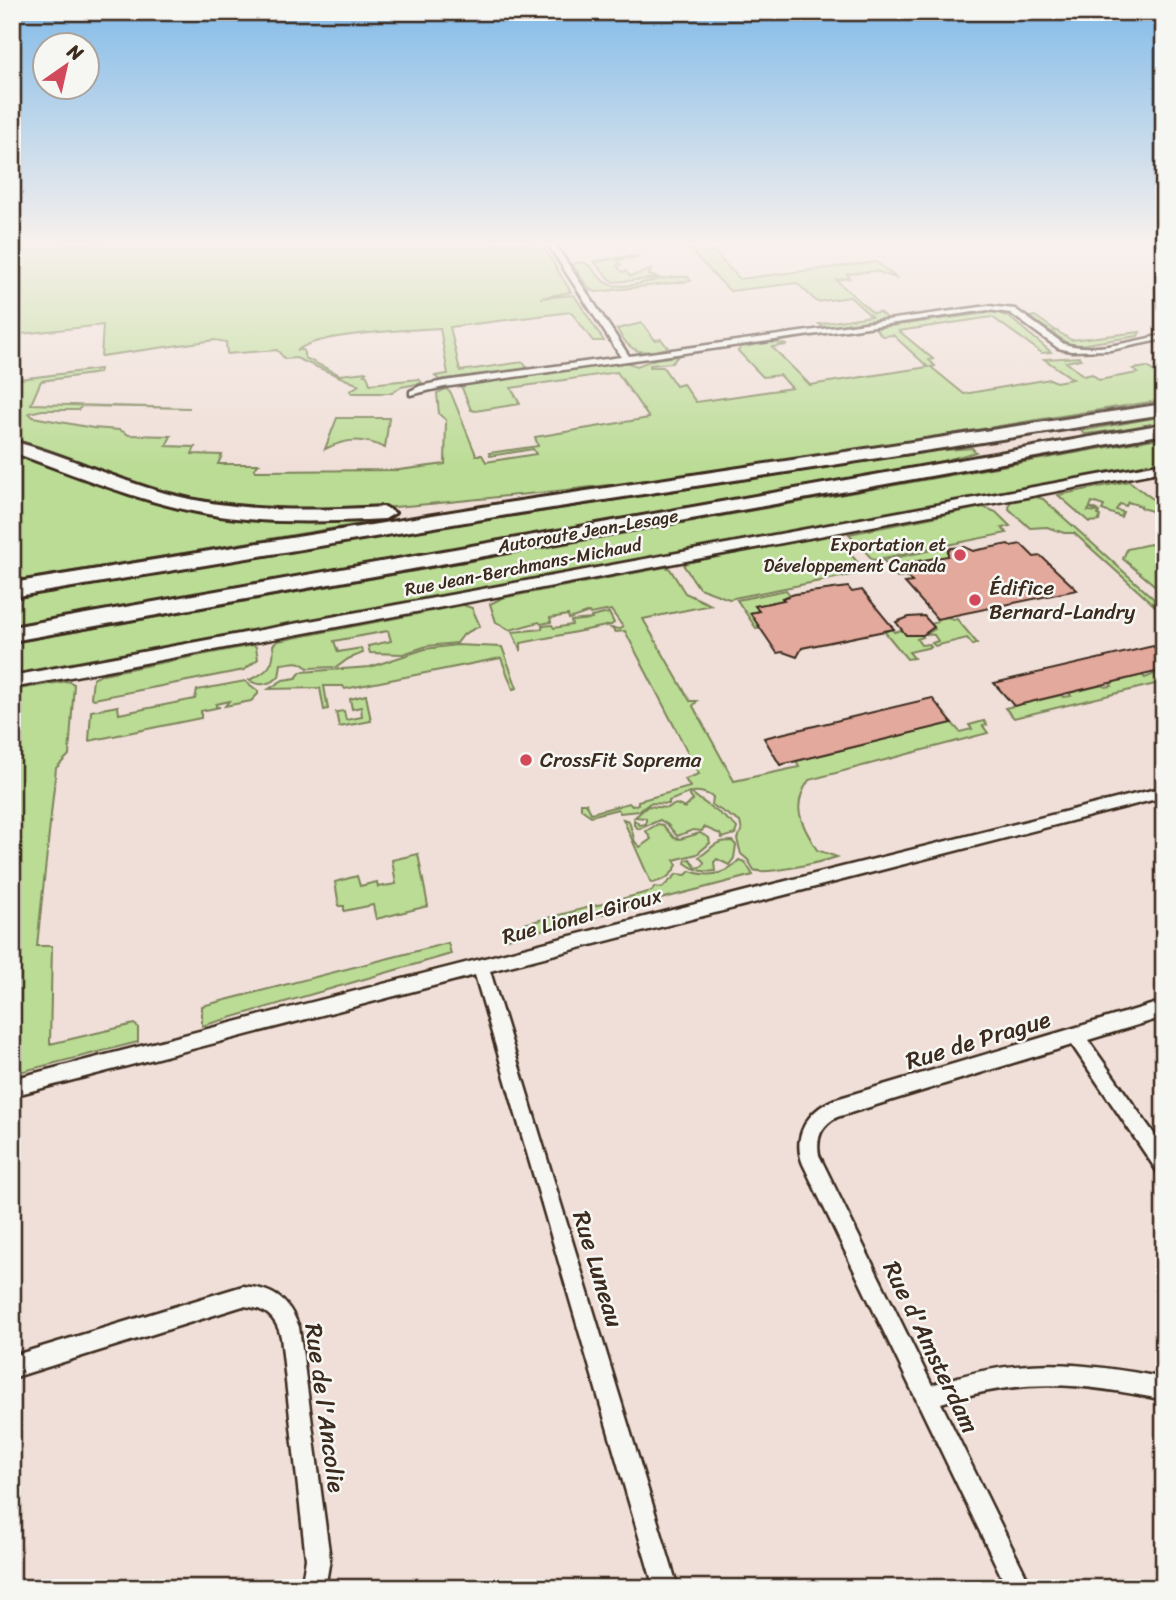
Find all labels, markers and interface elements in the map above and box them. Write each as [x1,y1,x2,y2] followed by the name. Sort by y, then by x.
[32,32,102,102] north arrow
[60,34,91,70] text: N
[494,499,681,563] street label: Autoroute Jean-Lesage
[402,528,646,606] street label: Rue Jean-Berchmans-Michaud
[763,529,946,582] place label: Exportation et Développement Canada
[952,547,968,563] marker: Exportation et Développement Canada
[989,569,1135,631] place label: Édifice Bernard-Landry
[967,592,983,608] marker: Édifice Bernard-Landry
[540,741,702,779] place label: CrossFit Soprema
[518,752,534,768] marker: CrossFit Soprema
[498,876,667,956] street label: Rue Lionel-Giroux
[900,998,1056,1082] street label: Rue de Prague
[560,1205,636,1333] street label: Rue Luneau
[871,1254,991,1440] street label: Rue d'Amsterdam
[292,1321,358,1496] street label: Rue de l'Ancolie

